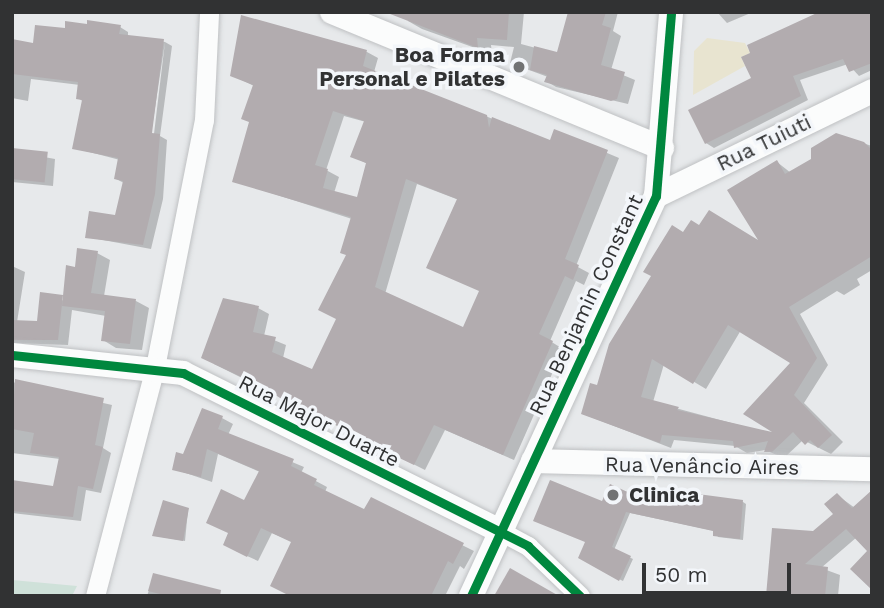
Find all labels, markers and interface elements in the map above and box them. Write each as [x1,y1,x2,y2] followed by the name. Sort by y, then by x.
[319,42,505,92] place label: Boa Forma Personal e Pilates
[511,59,527,75] marker: Boa Forma Personal e Pilates
[712,109,816,177] street label: Rua Tuiuti
[524,190,648,420] street label: Rua Benjamin Constant
[234,369,404,473] street label: Rua Major Duarte
[604,452,800,480] street label: Rua Venâncio Aires
[629,482,699,508] place label: Clinica
[603,485,623,505] marker: Clinica
[646,548,795,592] scale bar
[655,562,707,587] text: 50 m

